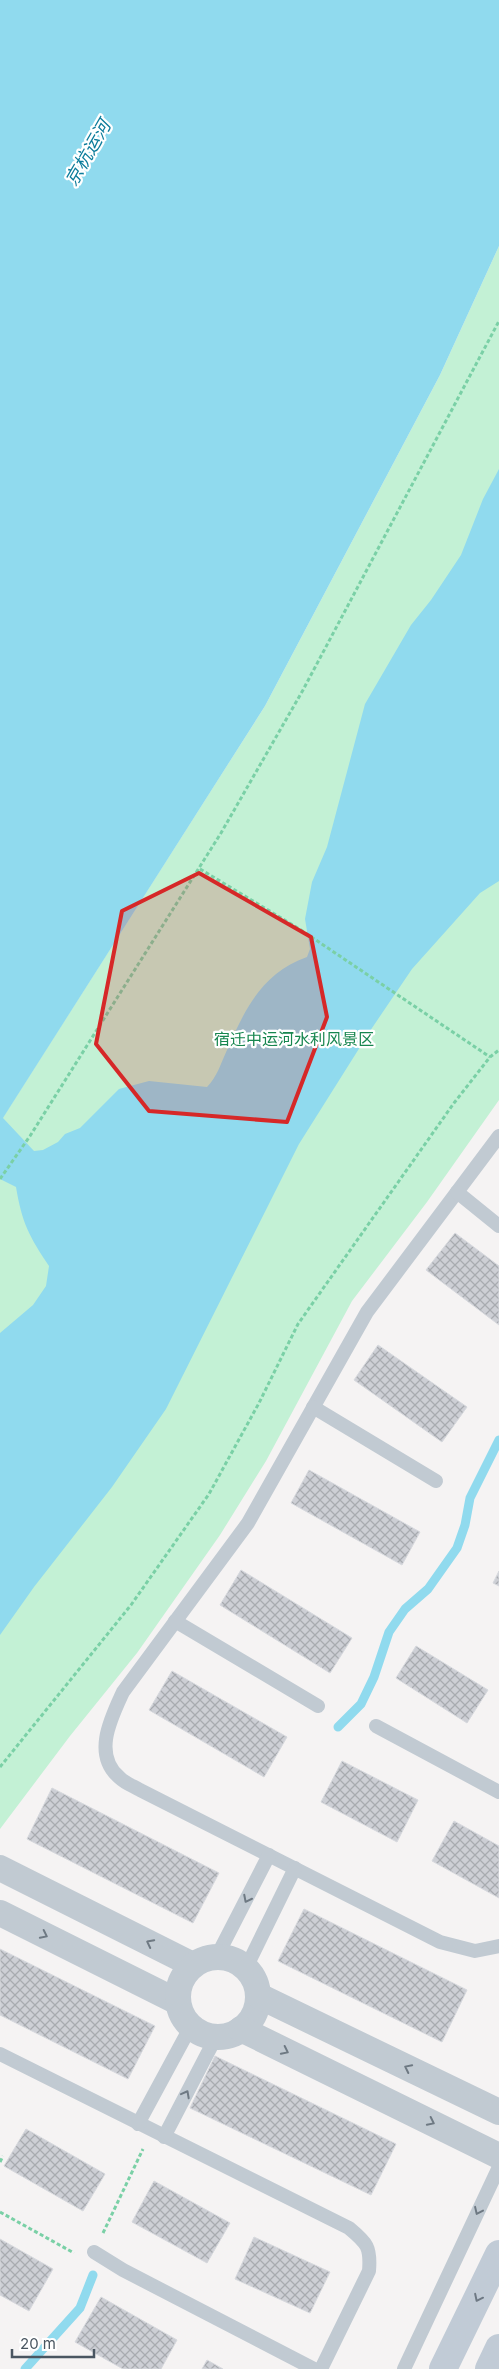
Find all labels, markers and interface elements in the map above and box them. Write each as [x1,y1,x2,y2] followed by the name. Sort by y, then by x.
[60,114,116,189] water label: 京杭运河
[214,1029,374,1049] park label: 宿迁中运河水利风景区
[242,1894,253,1903] one-way arrow
[38,1929,47,1939] one-way arrow
[146,1939,155,1949] one-way arrow
[280,2045,289,2055] one-way arrow
[404,2064,413,2074] one-way arrow
[180,2090,190,2099] one-way arrow
[426,2116,435,2127] one-way arrow
[474,2206,484,2215] one-way arrow
[473,2293,484,2302] one-way arrow
[12,2326,95,2358] scale bar
[20,2334,56,2353] text: 20 m

